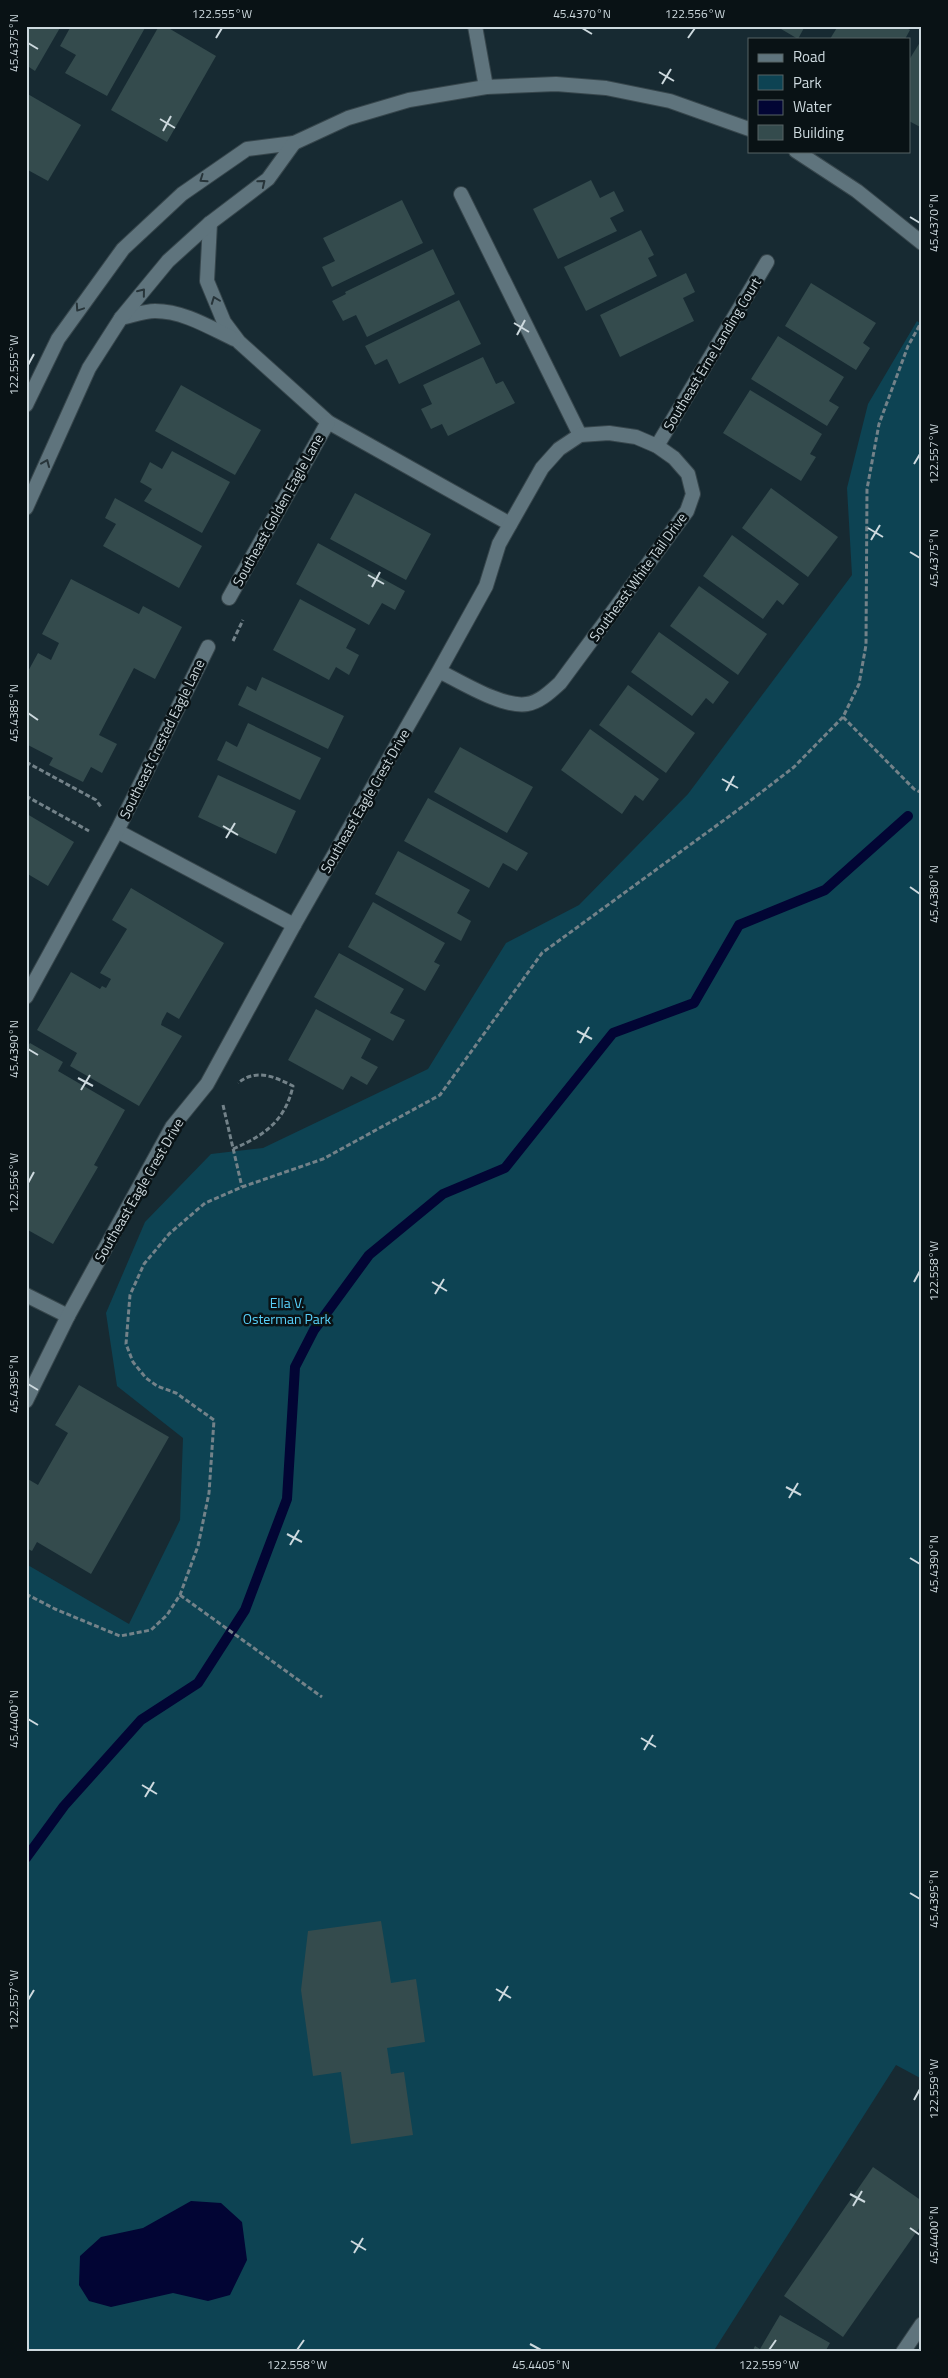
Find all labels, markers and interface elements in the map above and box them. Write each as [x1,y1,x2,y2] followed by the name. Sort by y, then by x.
[192,4,252,23] text: 122.555°W
[553,4,611,23] text: 45.4370°N
[665,4,725,23] text: 122.556°W
[4,14,23,72] text: 45.4375°N
[748,38,910,152] legend
[793,45,825,68] text: Road
[793,71,822,94] text: Park
[793,95,832,118] text: Water
[793,121,844,144] text: Building
[199,173,209,182] one-way arrow
[256,181,265,189] one-way arrow
[924,194,943,252] text: 45.4370°N
[657,273,766,434] street label: Southeast Erne Landing Court
[136,289,144,298] one-way arrow
[211,296,221,305] one-way arrow
[76,302,85,312] one-way arrow
[4,335,23,395] text: 122.555°W
[924,424,943,484] text: 122.557°W
[227,430,328,590] street label: Southeast Golden Eagle Lane
[39,459,50,468] one-way arrow
[584,508,692,645] street label: Southeast White Tail Drive
[924,529,943,587] text: 45.4375°N
[114,655,209,822] street label: Southeast Crested Eagle Lane
[4,684,23,742] text: 45.4385°N
[315,725,414,877] street label: Southeast Eagle Crest Drive
[924,865,943,923] text: 45.4380°N
[4,1020,23,1078] text: 45.4390°N
[89,1114,188,1266] street label: Southeast Eagle Crest Drive
[4,1153,23,1213] text: 122.556°W
[924,1241,943,1301] text: 122.558°W
[243,1292,332,1329] park label: Ella V. Osterman Park
[4,1355,23,1413] text: 45.4395°N
[924,1535,943,1593] text: 45.4390°N
[4,1690,23,1748] text: 45.4400°N
[924,1870,943,1928] text: 45.4395°N
[4,1970,23,2030] text: 122.557°W
[924,2059,943,2119] text: 122.559°W
[924,2206,943,2264] text: 45.4400°N
[267,2355,327,2374] text: 122.558°W
[512,2355,570,2374] text: 45.4405°N
[739,2355,799,2374] text: 122.559°W

